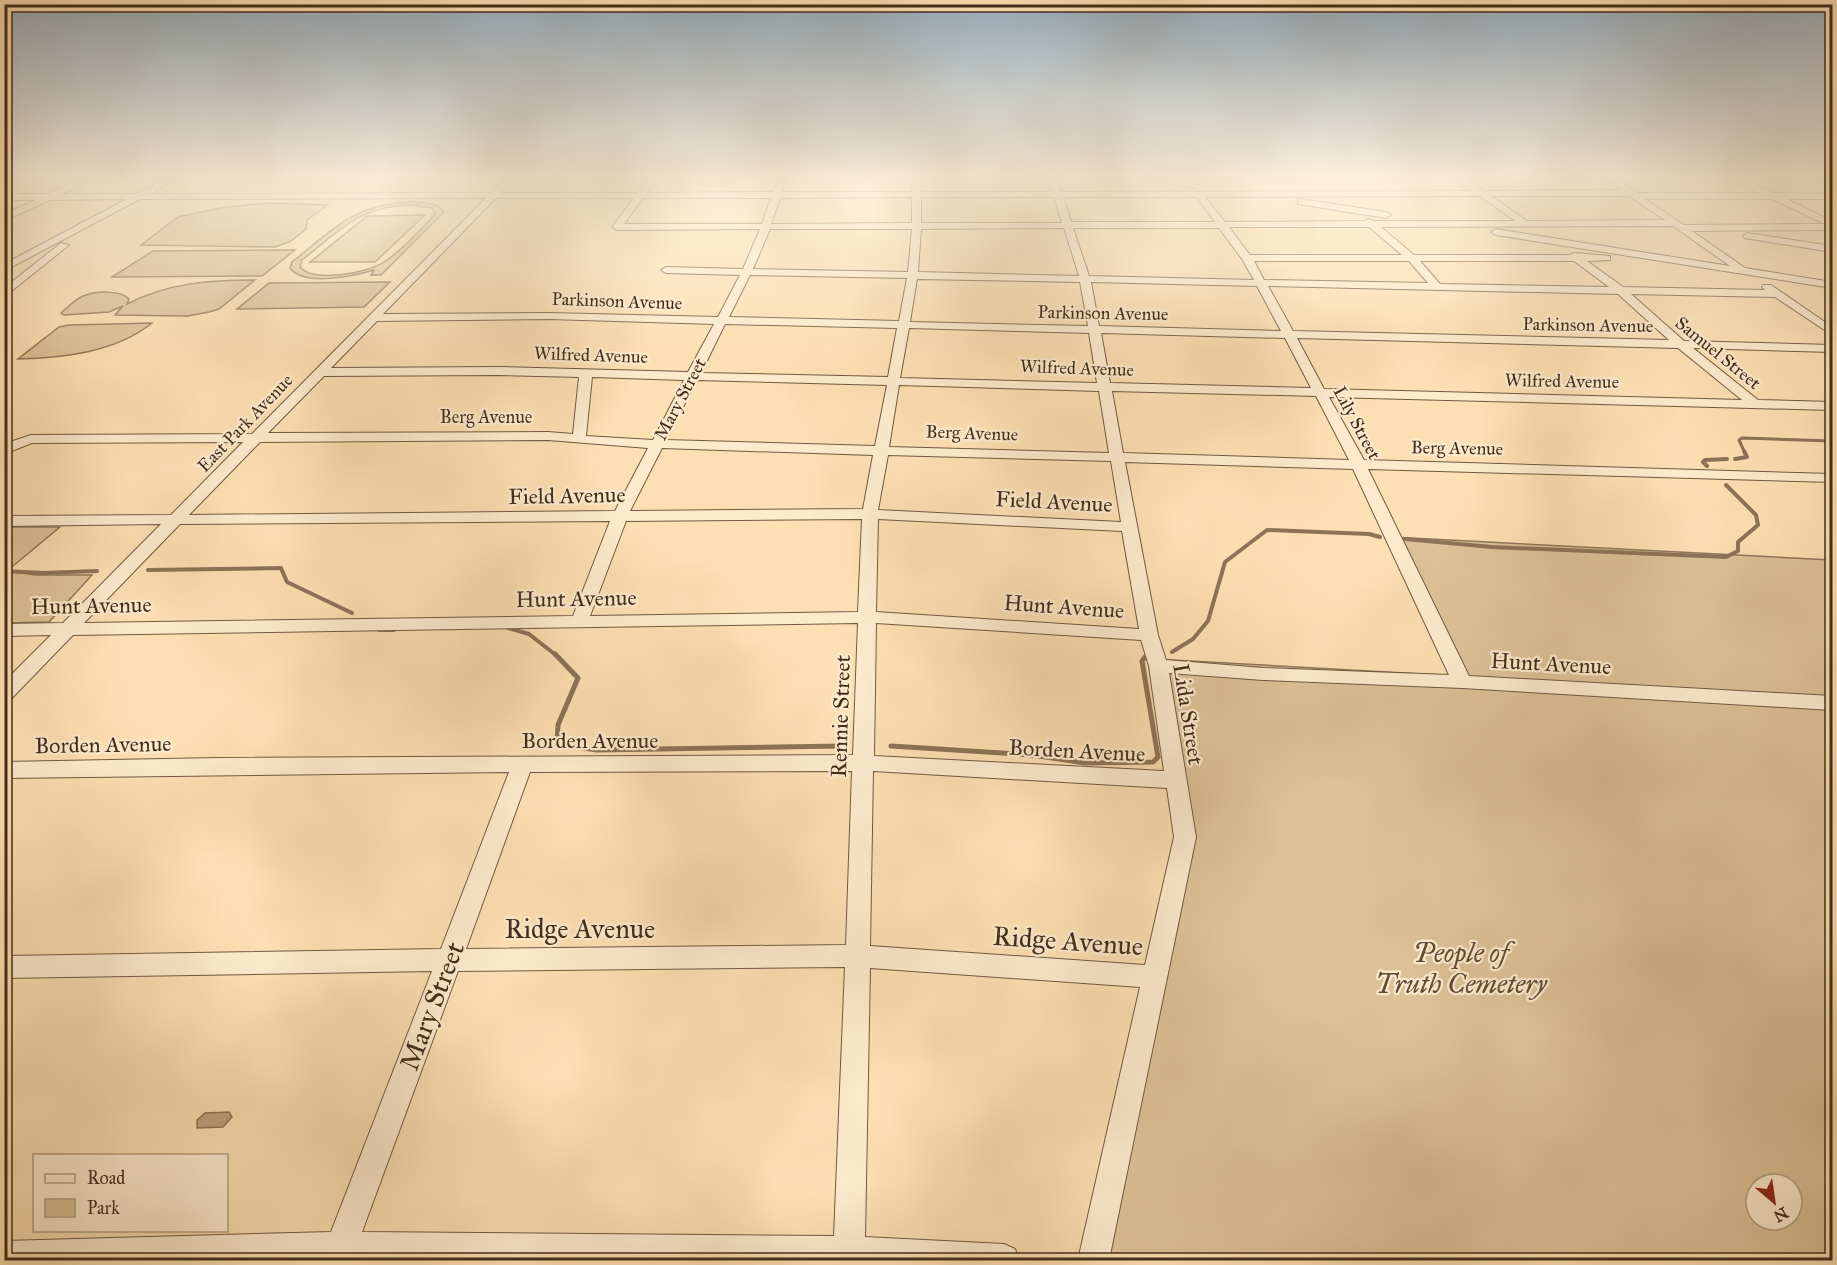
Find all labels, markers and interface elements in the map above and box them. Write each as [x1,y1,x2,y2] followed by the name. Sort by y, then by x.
[551,288,683,314] street label: Parkinson Avenue
[1037,301,1169,325] street label: Parkinson Avenue
[1671,312,1766,395] street label: Samuel Street
[1522,313,1654,337] street label: Parkinson Avenue
[534,342,648,368] street label: Wilfred Avenue
[649,354,711,444] street label: Mary Street
[1020,355,1134,381] street label: Wilfred Avenue
[193,369,297,477] street label: East Park Avenue
[1505,369,1619,393] street label: Wilfred Avenue
[1329,383,1386,464] street label: Lily Street
[440,406,532,429] street label: Berg Avenue
[925,420,1019,447] street label: Berg Avenue
[1411,436,1503,461] street label: Berg Avenue
[508,481,626,510] street label: Field Avenue
[995,485,1113,518] street label: Field Avenue
[515,584,637,613] street label: Hunt Avenue
[1003,589,1125,624] street label: Hunt Avenue
[30,591,152,620] street label: Hunt Avenue
[1490,647,1612,680] street label: Hunt Avenue
[825,654,856,778] street label: Rennie Street
[1167,662,1210,767] street label: Lida Street
[522,727,658,754] street label: Borden Avenue
[34,730,172,759] street label: Borden Avenue
[1008,733,1146,768] street label: Borden Avenue
[505,912,655,946] street label: Ridge Avenue
[992,919,1144,963] street label: Ridge Avenue
[1375,936,1548,1000] park label: People of Truth Cemetery
[392,937,471,1075] street label: Mary Street
[33,1154,228,1232] legend
[87,1167,125,1189] text: Road
[1744,1172,1804,1232] north arrow
[87,1197,120,1219] text: Park
[1770,1203,1792,1226] text: N

